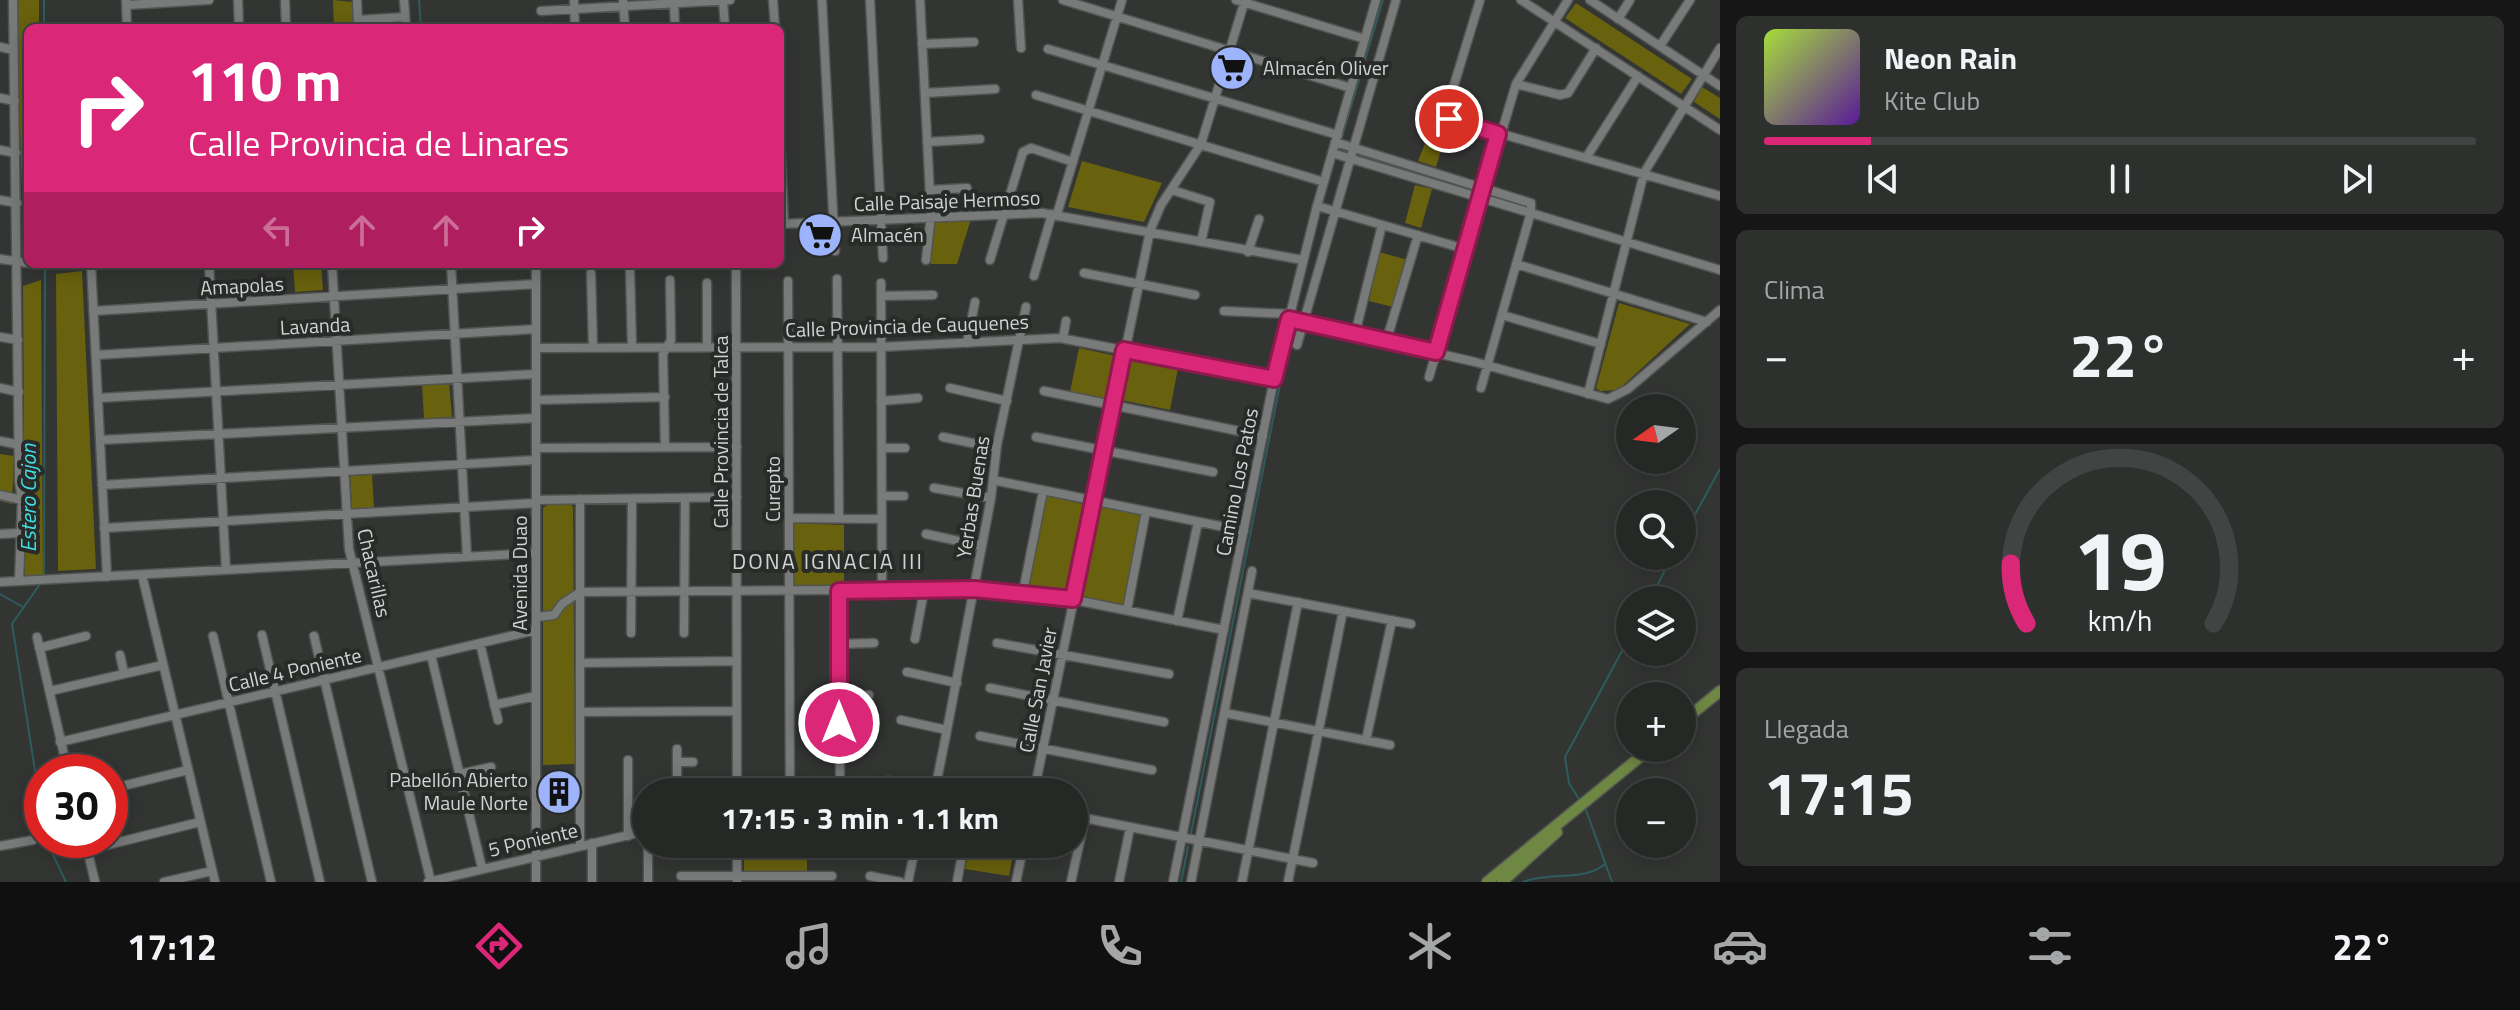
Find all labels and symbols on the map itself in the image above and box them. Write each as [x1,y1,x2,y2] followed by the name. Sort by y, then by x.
[1208,44,1256,92] supermarket icon: Almacén Oliver
[1263,52,1389,83] place label: Almacén Oliver
[1415,85,1483,153] pin
[853,182,1041,219] street label: Calle Paisaje Hermoso
[796,211,844,259] supermarket icon: Almacén
[851,219,924,250] place label: Almacén
[199,268,285,303] street label: Amapolas
[785,306,1029,345] street label: Calle Provincia de Cauquenes
[279,308,351,343] street label: Lavanda
[705,335,736,529] street label: Calle Provincia de Talca
[1616,394,1696,474] north arrow
[1207,405,1266,559] street label: Camino Los Patos
[948,433,997,560] street label: Yerbas Buenas
[11,443,45,552] water label: Estero Cajon
[757,456,788,522] street label: Curepto
[504,515,535,631] street label: Avenida Duao
[349,525,400,620] street label: Chacarillas
[732,544,924,578] district label: DONA IGNACIA III
[1010,624,1065,755] street label: Calle San Javier
[225,639,364,700] street label: Calle 4 Poniente
[797,681,881,765] position arrow
[24,754,128,858] speed limit sign: 30
[389,764,528,818] place label: Pabellón Abierto Maule Norte
[535,768,583,816] building icon: Pabellón Abierto Maule Norte
[485,814,581,865] street label: 5 Poniente

